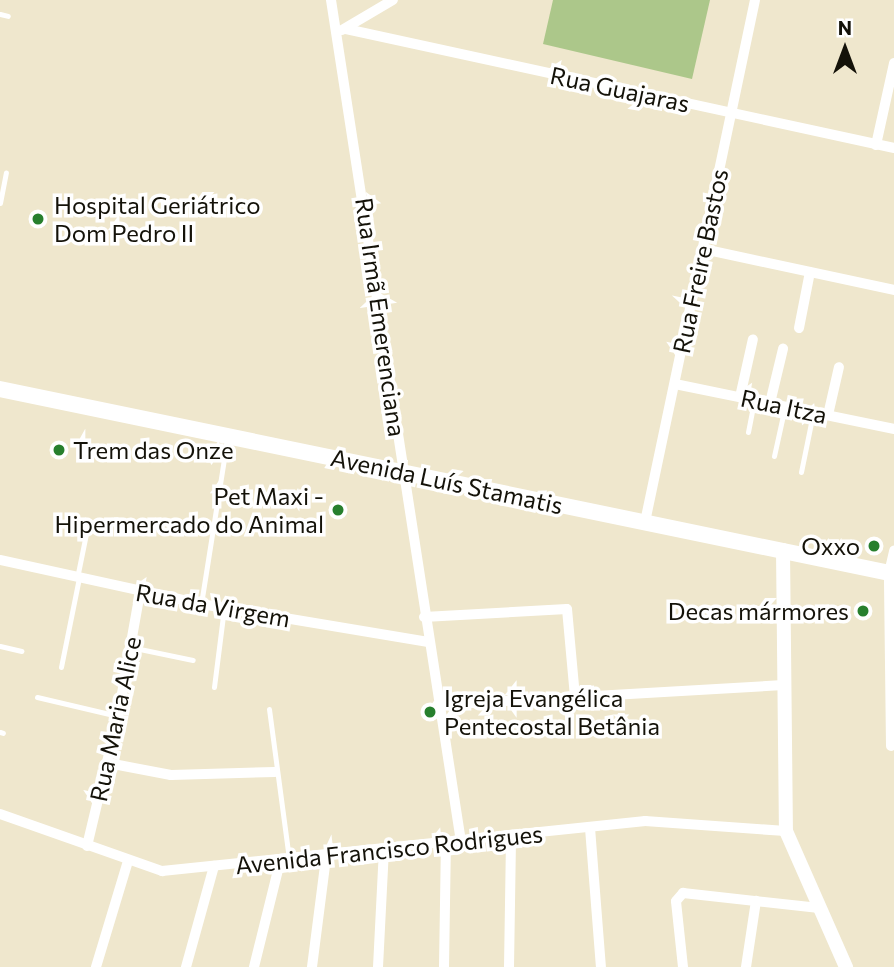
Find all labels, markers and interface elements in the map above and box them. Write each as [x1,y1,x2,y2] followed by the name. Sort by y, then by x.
[810,14,880,84] north arrow
[838,16,852,39] text: N
[548,60,692,118] street label: Rua Guajaras
[666,166,734,356] street label: Rua Freire Bastos
[54,191,261,247] place label: Hospital Geriátrico Dom Pedro II
[350,196,412,438] street label: Rua Irmã Emerenciana
[28,209,48,229] marker: Hospital Geriátrico Dom Pedro II
[738,383,830,429] street label: Rua Itza
[73,436,234,464] place label: Trem das Onze
[51,442,67,458] marker: Trem das Onze
[328,442,566,520] street label: Avenida Luís Stamatis
[55,482,324,538] place label: Pet Maxi - Hipermercado do Animal
[330,502,346,518] marker: Pet Maxi - Hipermercado do Animal
[801,532,860,560] place label: Oxxo
[866,538,882,554] marker: Oxxo
[134,577,292,633] street label: Rua da Virgem
[668,597,849,625] place label: Decas mármores
[855,603,871,619] marker: Decas mármores
[83,634,147,804] street label: Rua Maria Alice
[444,684,660,740] place label: Igreja Evangélica Pentecostal Betânia
[422,704,438,720] marker: Igreja Evangélica Pentecostal Betânia
[234,819,544,879] street label: Avenida Francisco Rodrigues

